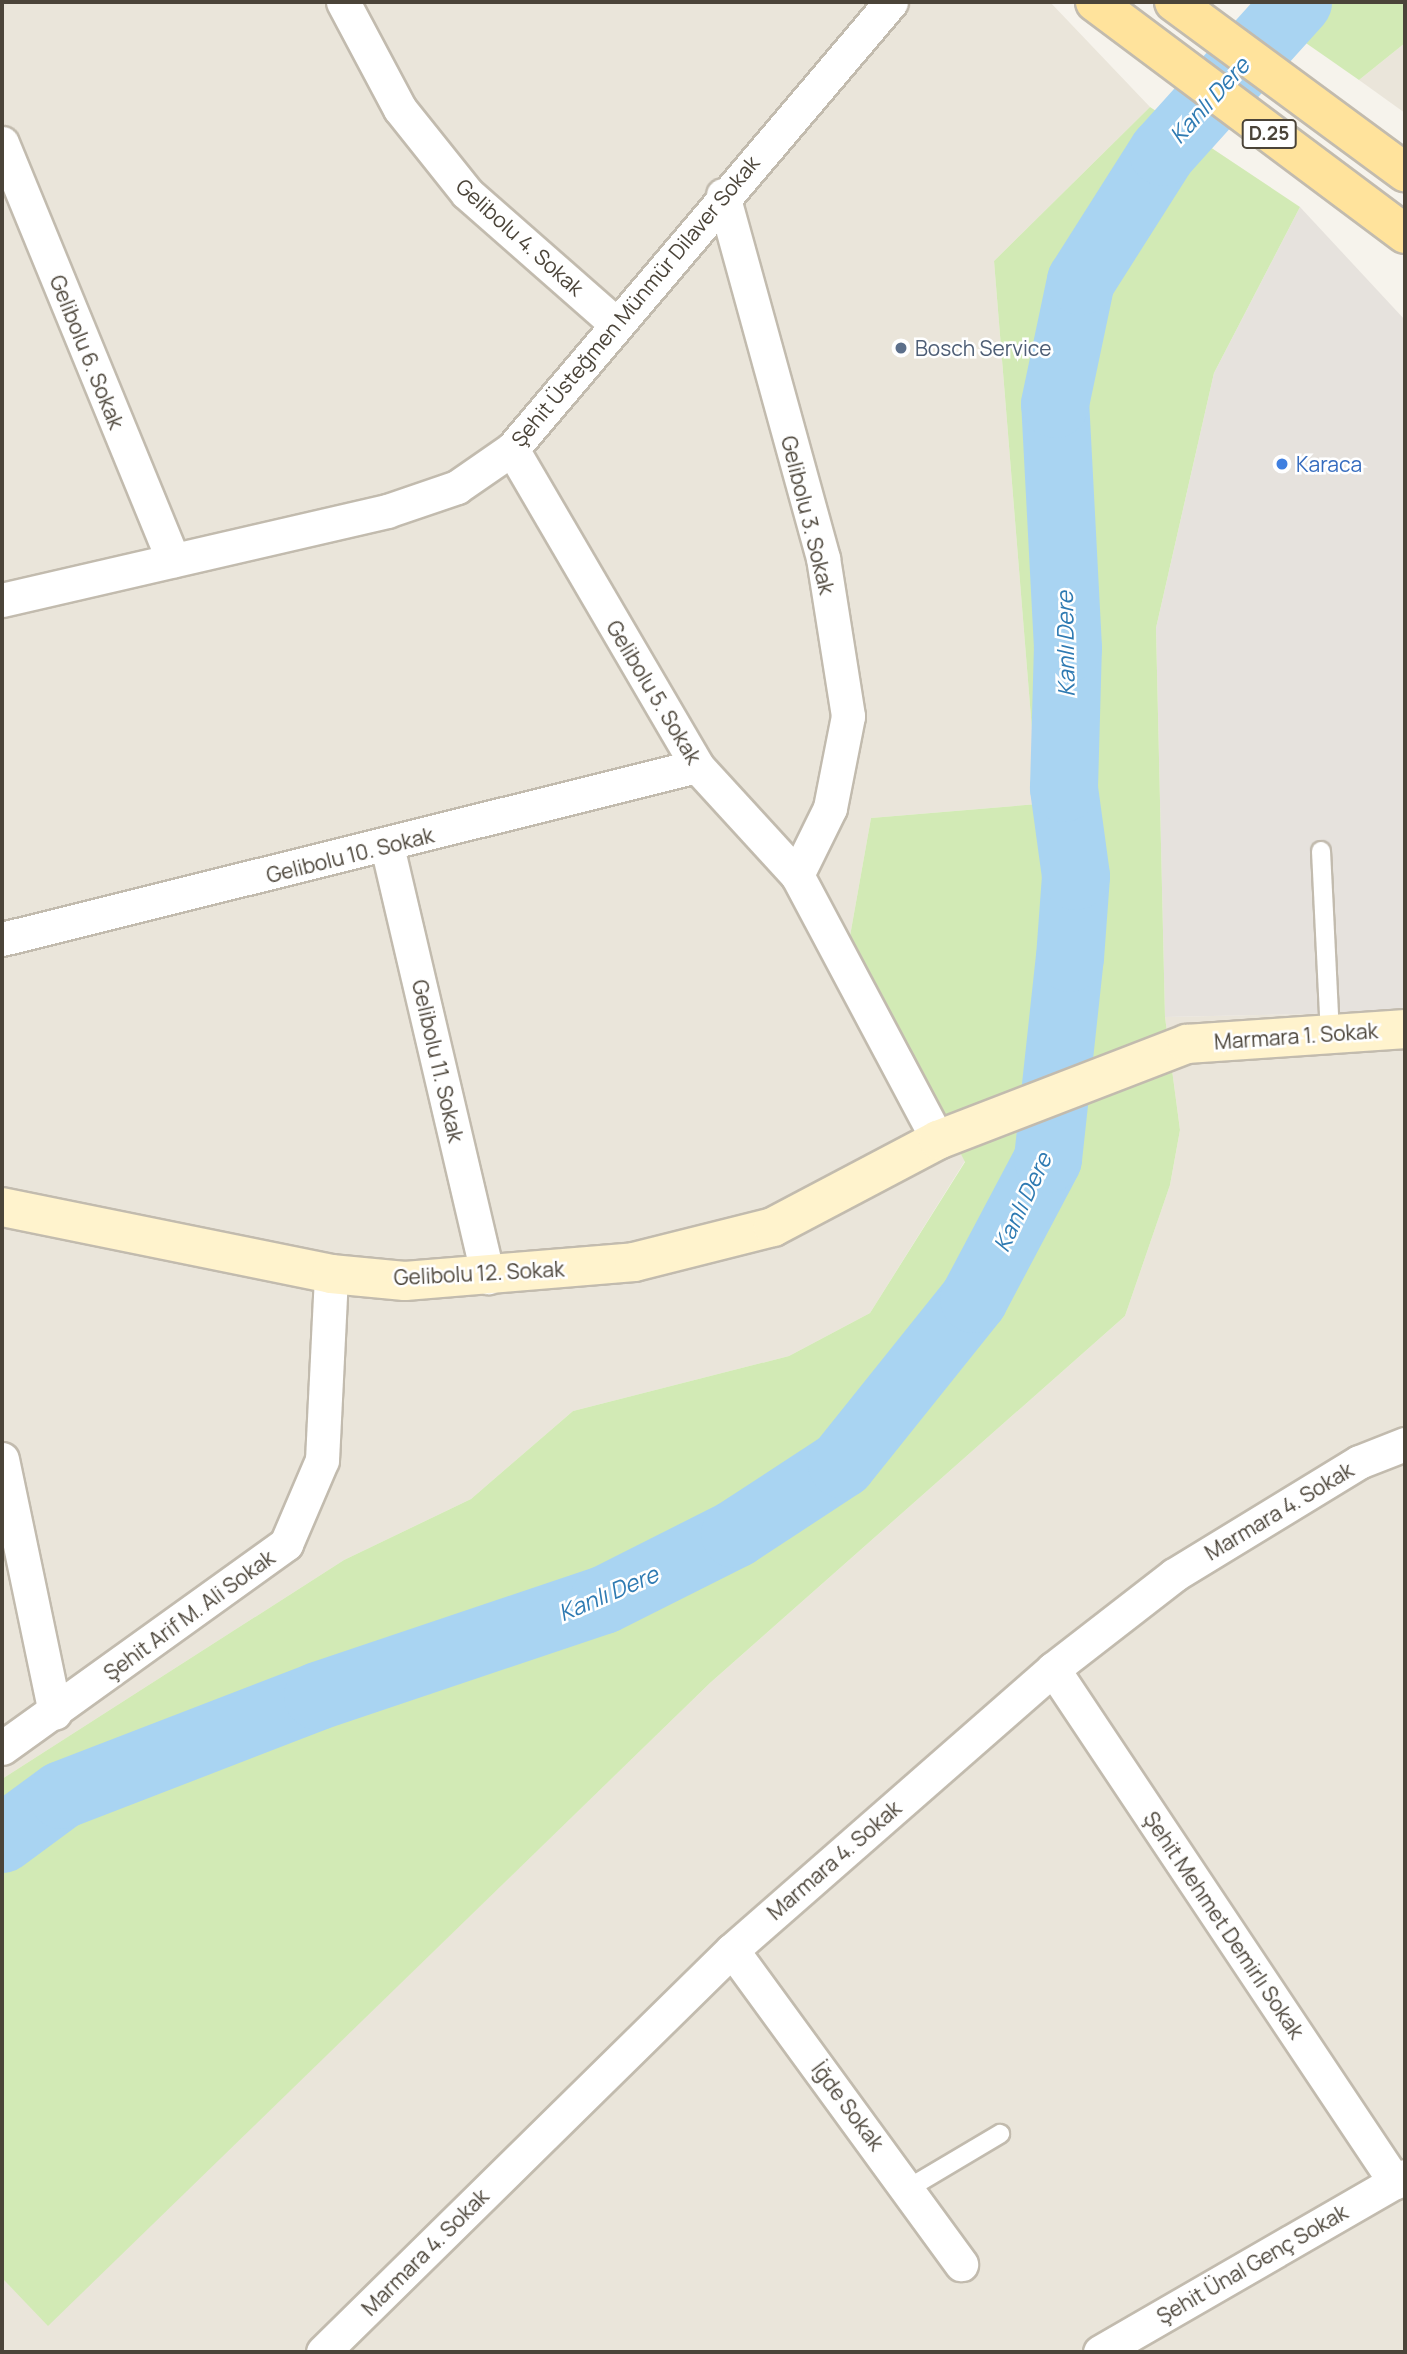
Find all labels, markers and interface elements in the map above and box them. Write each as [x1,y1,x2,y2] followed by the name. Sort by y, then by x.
[1163,51,1255,149] water label: Kanlı Dere
[1241,118,1297,150] road number: D.25
[506,150,764,452] street label: Şehit Üsteğmen Münmür Dilaver Sokak
[451,173,589,301] street label: Gelibolu 4. Sokak
[45,271,129,433] street label: Gelibolu 6. Sokak
[915,335,1051,361] place label: Bosch Service
[893,340,909,356] marker: Bosch Service
[776,433,840,597] street label: Gelibolu 3. Sokak
[1296,451,1362,477] place label: Karaca
[1274,456,1290,472] marker: Karaca
[1050,591,1080,697] water label: Kanlı Dere
[601,616,707,768] street label: Gelibolu 5. Sokak
[264,822,436,888] street label: Gelibolu 10. Sokak
[407,977,469,1145] street label: Gelibolu 11. Sokak
[1213,1018,1379,1054] street label: Marmara 1. Sokak
[987,1148,1057,1256] water label: Kanlı Dere
[393,1256,565,1290] street label: Gelibolu 12. Sokak
[1200,1457,1358,1565] street label: Marmara 4. Sokak
[99,1545,279,1685] street label: Şehit Arif M. Ali Sokak
[554,1560,662,1626] water label: Kanlı Dere
[762,1795,906,1925] street label: Marmara 4. Sokak
[1138,1807,1310,2043] street label: Şehit Mehmet Demirlı Sokak
[807,2057,889,2155] street label: İğde Sokak
[356,2183,494,2321] street label: Marmara 4. Sokak
[1152,2199,1352,2329] street label: Şehit Ünal Genç Sokak

